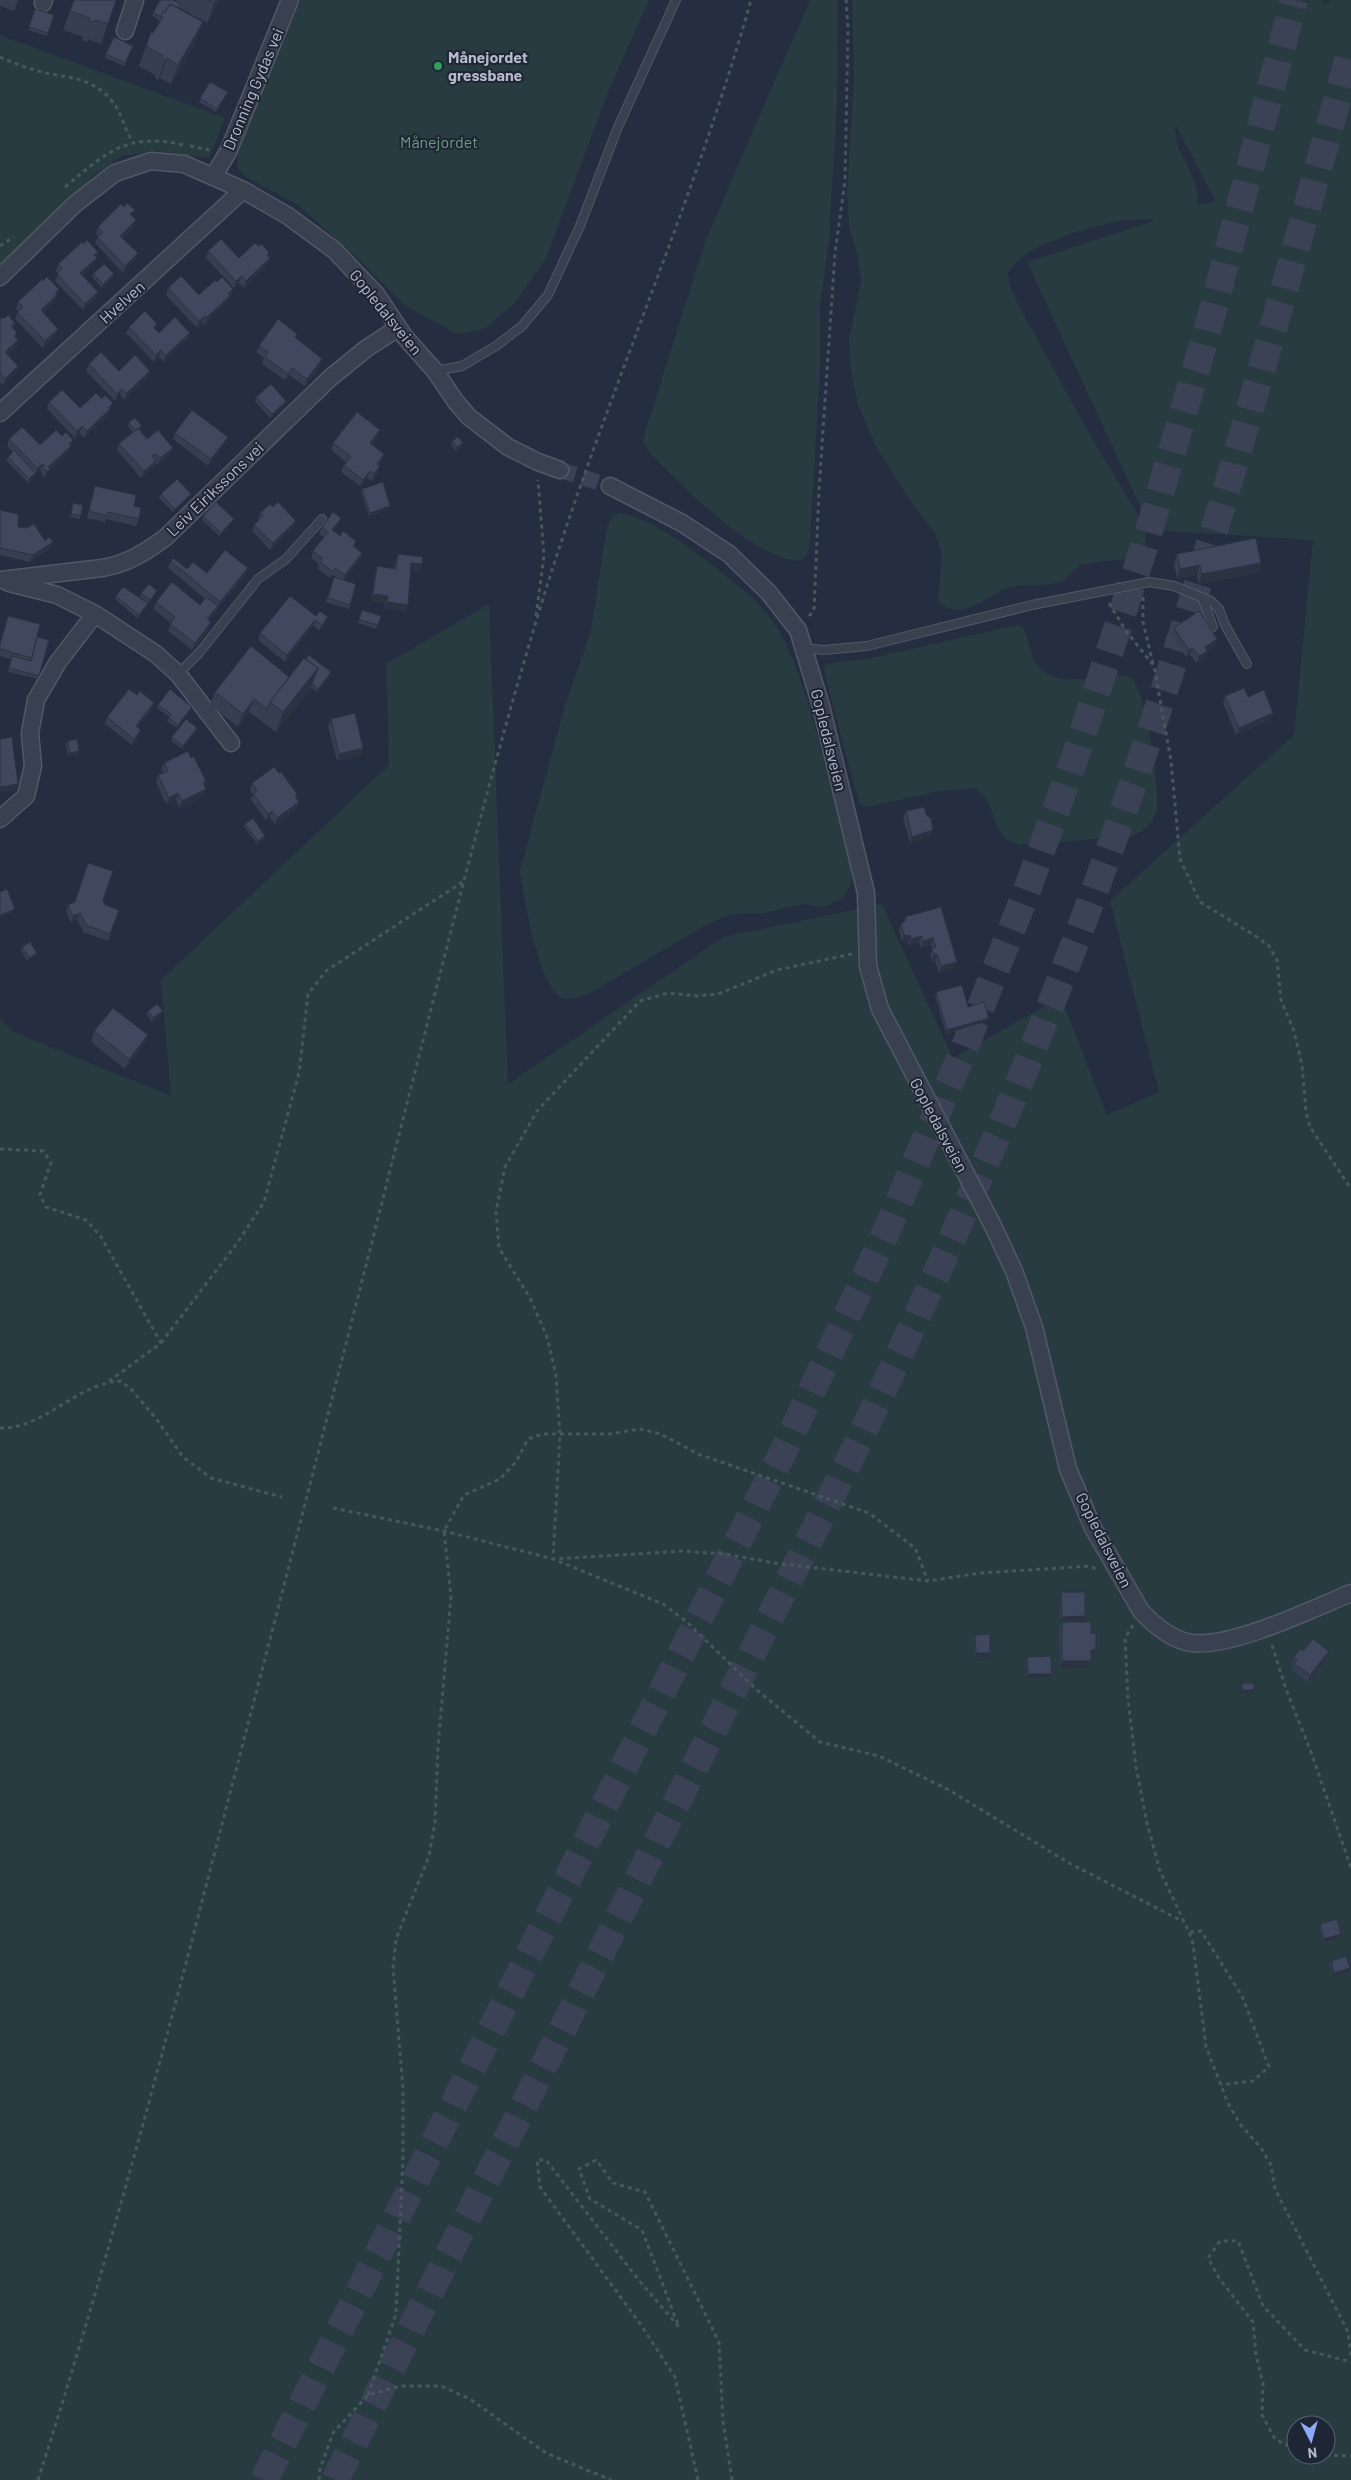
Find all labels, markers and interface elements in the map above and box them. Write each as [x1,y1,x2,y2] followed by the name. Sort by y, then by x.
[218,25,287,153] street label: Dronning Gydas vei
[448,47,528,84] place label: Månejordet gressbane
[432,60,444,72] marker: Månejordet gressbane
[400,132,478,151] park label: Månejordet
[346,265,427,358] street label: Gopledalsveien
[95,276,148,327] street label: Hvelven
[162,438,267,540] street label: Leiv Eirikssons vei
[808,687,851,793] street label: Gopledalsveien
[907,1074,972,1175] street label: Gopledalsveien
[1072,1489,1137,1591] street label: Gopledalsveien
[1286,2415,1336,2465] north arrow
[1307,2444,1318,2462] text: N

